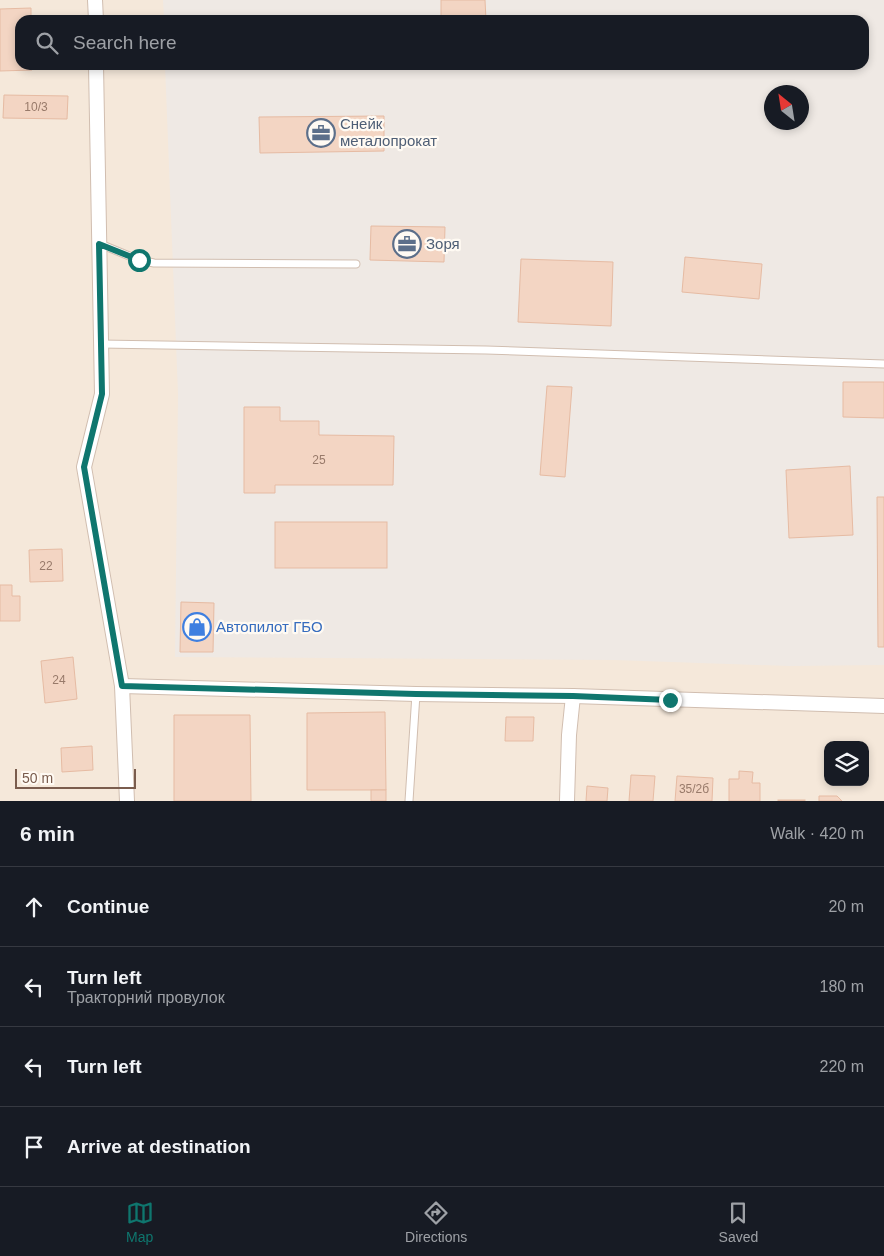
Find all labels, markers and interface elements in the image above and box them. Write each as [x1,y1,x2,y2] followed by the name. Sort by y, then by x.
[15,15,869,70] search box
[33,29,61,57] icon: search
[73,32,177,53] text: Search here
[764,85,809,130] north arrow
[24,100,48,114] house number: 10/3
[340,115,437,149] place label: Снейк металопрокат
[306,118,336,148] office icon: Снейк металопрокат
[392,229,422,259] office icon: Зоря
[426,235,460,252] place label: Зоря
[128,249,151,272] route start
[312,453,326,467] house number: 25
[39,559,53,573] house number: 22
[182,612,212,642] shop icon: Автопилот ГБО
[216,618,323,635] place label: Автопилот ГБО
[52,673,66,687] house number: 24
[659,689,682,712] route end
[824,741,869,786] map controls
[824,741,869,786] button: layers
[15,766,136,789] scale bar
[22,770,53,786] text: 50 m
[679,782,709,796] house number: 35/2б
[20,822,75,845] text: 6 min
[770,825,864,842] text: Walk · 420 m
[20,893,48,921] icon: ahead
[67,896,149,917] text: Continue
[828,898,864,915] text: 20 m
[67,967,142,988] text: Turn left
[20,973,48,1001] icon: left
[820,978,864,995] text: 180 m
[67,989,225,1006] text: Тракторний провулок
[20,1053,48,1081] icon: left
[67,1056,142,1077] text: Turn left
[820,1058,864,1075] text: 220 m
[20,1133,48,1161] icon: arrive
[67,1136,251,1157] text: Arrive at destination
[126,1199,154,1245] tab: Map
[405,1199,467,1245] tab: Directions
[719,1199,758,1245] tab: Saved

